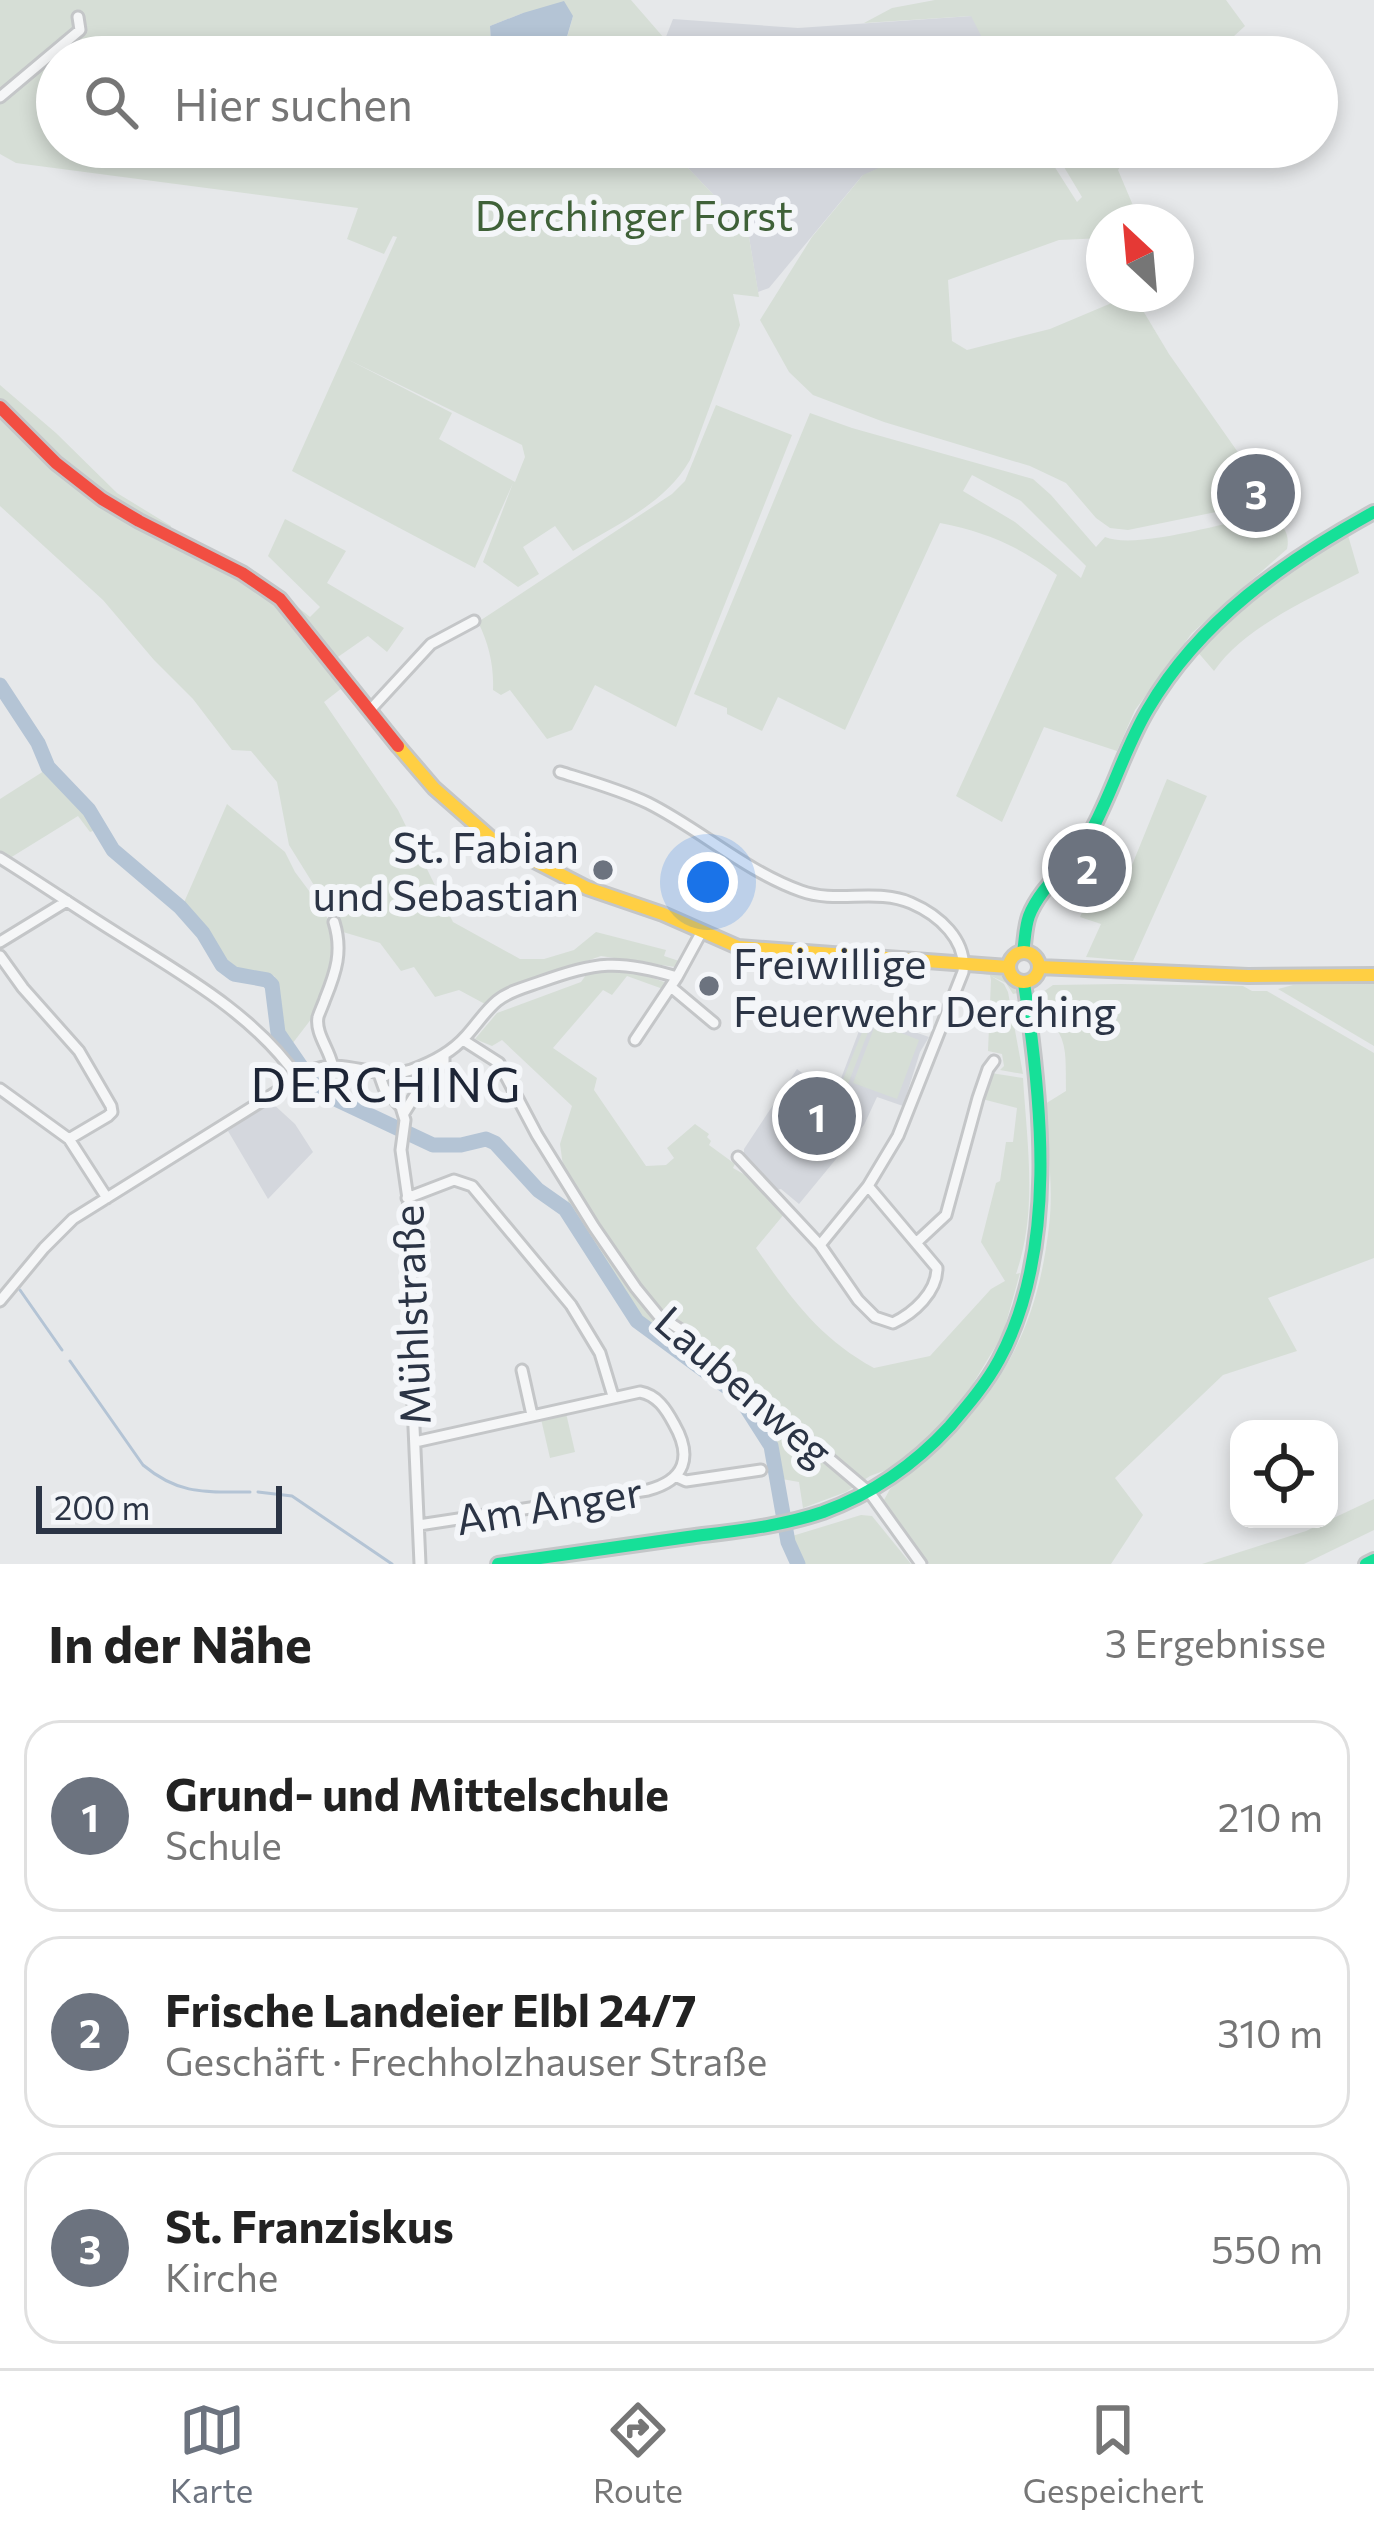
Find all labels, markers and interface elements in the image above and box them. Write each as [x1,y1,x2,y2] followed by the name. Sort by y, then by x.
[36,36,1338,168] search box
[78,69,144,135] icon: search
[174,75,413,130] text: Hier suchen
[475,188,793,240] park label: Derchinger Forst
[1086,204,1194,312] north arrow
[1217,448,1295,538] pin: 3
[313,820,579,920] place label: St. Fabian und Sebastian
[1048,823,1126,913] pin: 2
[678,852,738,912] your location
[590,857,616,883] marker: St. Fabian und Sebastian
[733,936,1116,1036] place label: Freiwillige Feuerwehr Derching
[696,973,722,999] marker: Freiwillige Feuerwehr Derching
[251,1053,523,1112] district label: DERCHING
[778,1071,856,1161] pin: 1
[380,1204,440,1426] street label: Mühlstraße
[646,1294,844,1476] street label: Laubenweg
[1230,1420,1338,1528] map controls
[1230,1420,1338,1528] button: locate
[452,1464,646,1544] street label: Am Anger
[36,1480,282,1533] scale bar
[54,1486,150,1527] text: 200 m
[48,1611,312,1674] text: In der Nähe
[1105,1618,1326,1666] text: 3 Ergebnisse
[165,1765,669,1820] text: Grund- und Mittelschule
[81,1792,99,1840] text: 1
[1218,1792,1323,1840] text: 210 m
[165,1820,282,1868] text: Schule
[165,1981,696,2036] text: Frische Landeier Elbl 24/7
[79,2008,101,2056] text: 2
[1217,2008,1323,2056] text: 310 m
[165,2036,767,2084] text: Geschäft · Frechholzhauser Straße
[165,2197,454,2252] text: St. Franziskus
[79,2224,101,2272] text: 3
[1211,2224,1323,2272] text: 550 m
[165,2252,278,2300] text: Kirche
[170,2397,253,2510] tab: Karte
[593,2397,683,2510] tab: Route
[1023,2397,1204,2510] tab: Gespeichert

